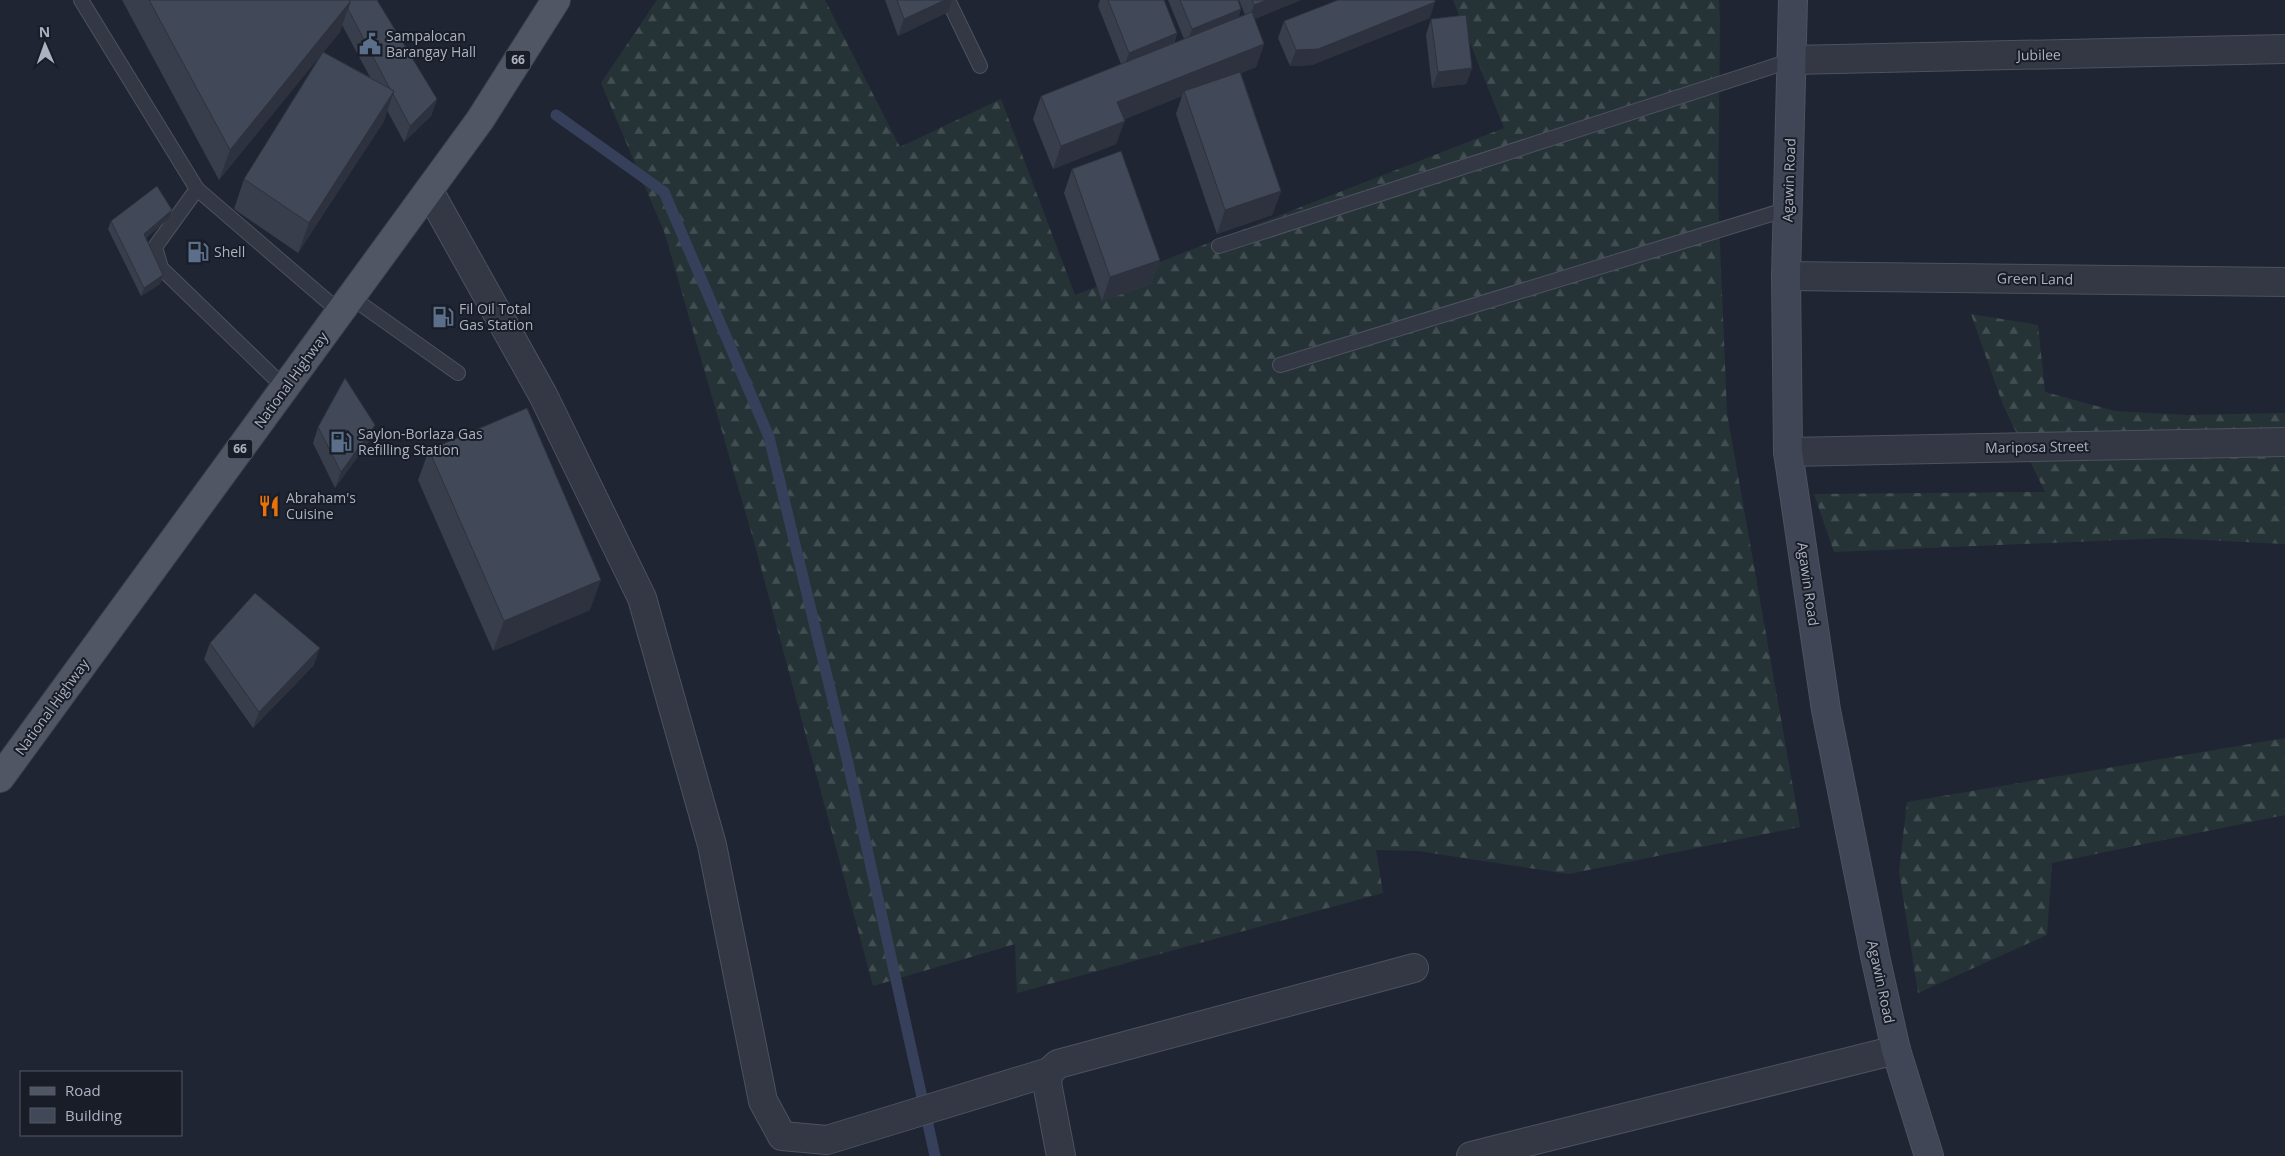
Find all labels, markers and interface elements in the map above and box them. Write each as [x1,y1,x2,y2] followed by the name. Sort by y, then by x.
[20,20,70,70] north arrow
[39,22,51,41] text: N
[386,26,476,61] place label: Sampalocan Barangay Hall
[357,31,383,57] public building icon: Sampalocan Barangay Hall
[2015,45,2061,64] street label: Jubilee
[506,50,530,70] road number: 66
[1778,138,1799,222] street label: Agawin Road
[185,239,211,265] fuel station icon: Shell
[214,242,245,261] place label: Shell
[1997,268,2073,289] street label: Green Land
[459,299,533,334] place label: Fil Oil Total Gas Station
[430,304,456,330] fuel station icon: Fil Oil Total Gas Station
[249,327,333,432] street label: National Highway
[358,424,483,459] place label: Saylon-Borlaza Gas Refilling Station
[328,429,354,455] fuel station icon: Saylon-Borlaza Gas Refilling Station
[1985,436,2089,457] street label: Mariposa Street
[228,439,252,458] road number: 66
[286,488,356,523] place label: Abraham's Cuisine
[256,493,282,519] restaurant icon: Abraham's Cuisine
[1793,541,1824,627] street label: Agawin Road
[10,654,94,759] street label: National Highway
[1863,939,1900,1025] street label: Agawin Road
[20,1071,182,1136] legend
[65,1080,101,1100] text: Road
[65,1105,122,1125] text: Building

